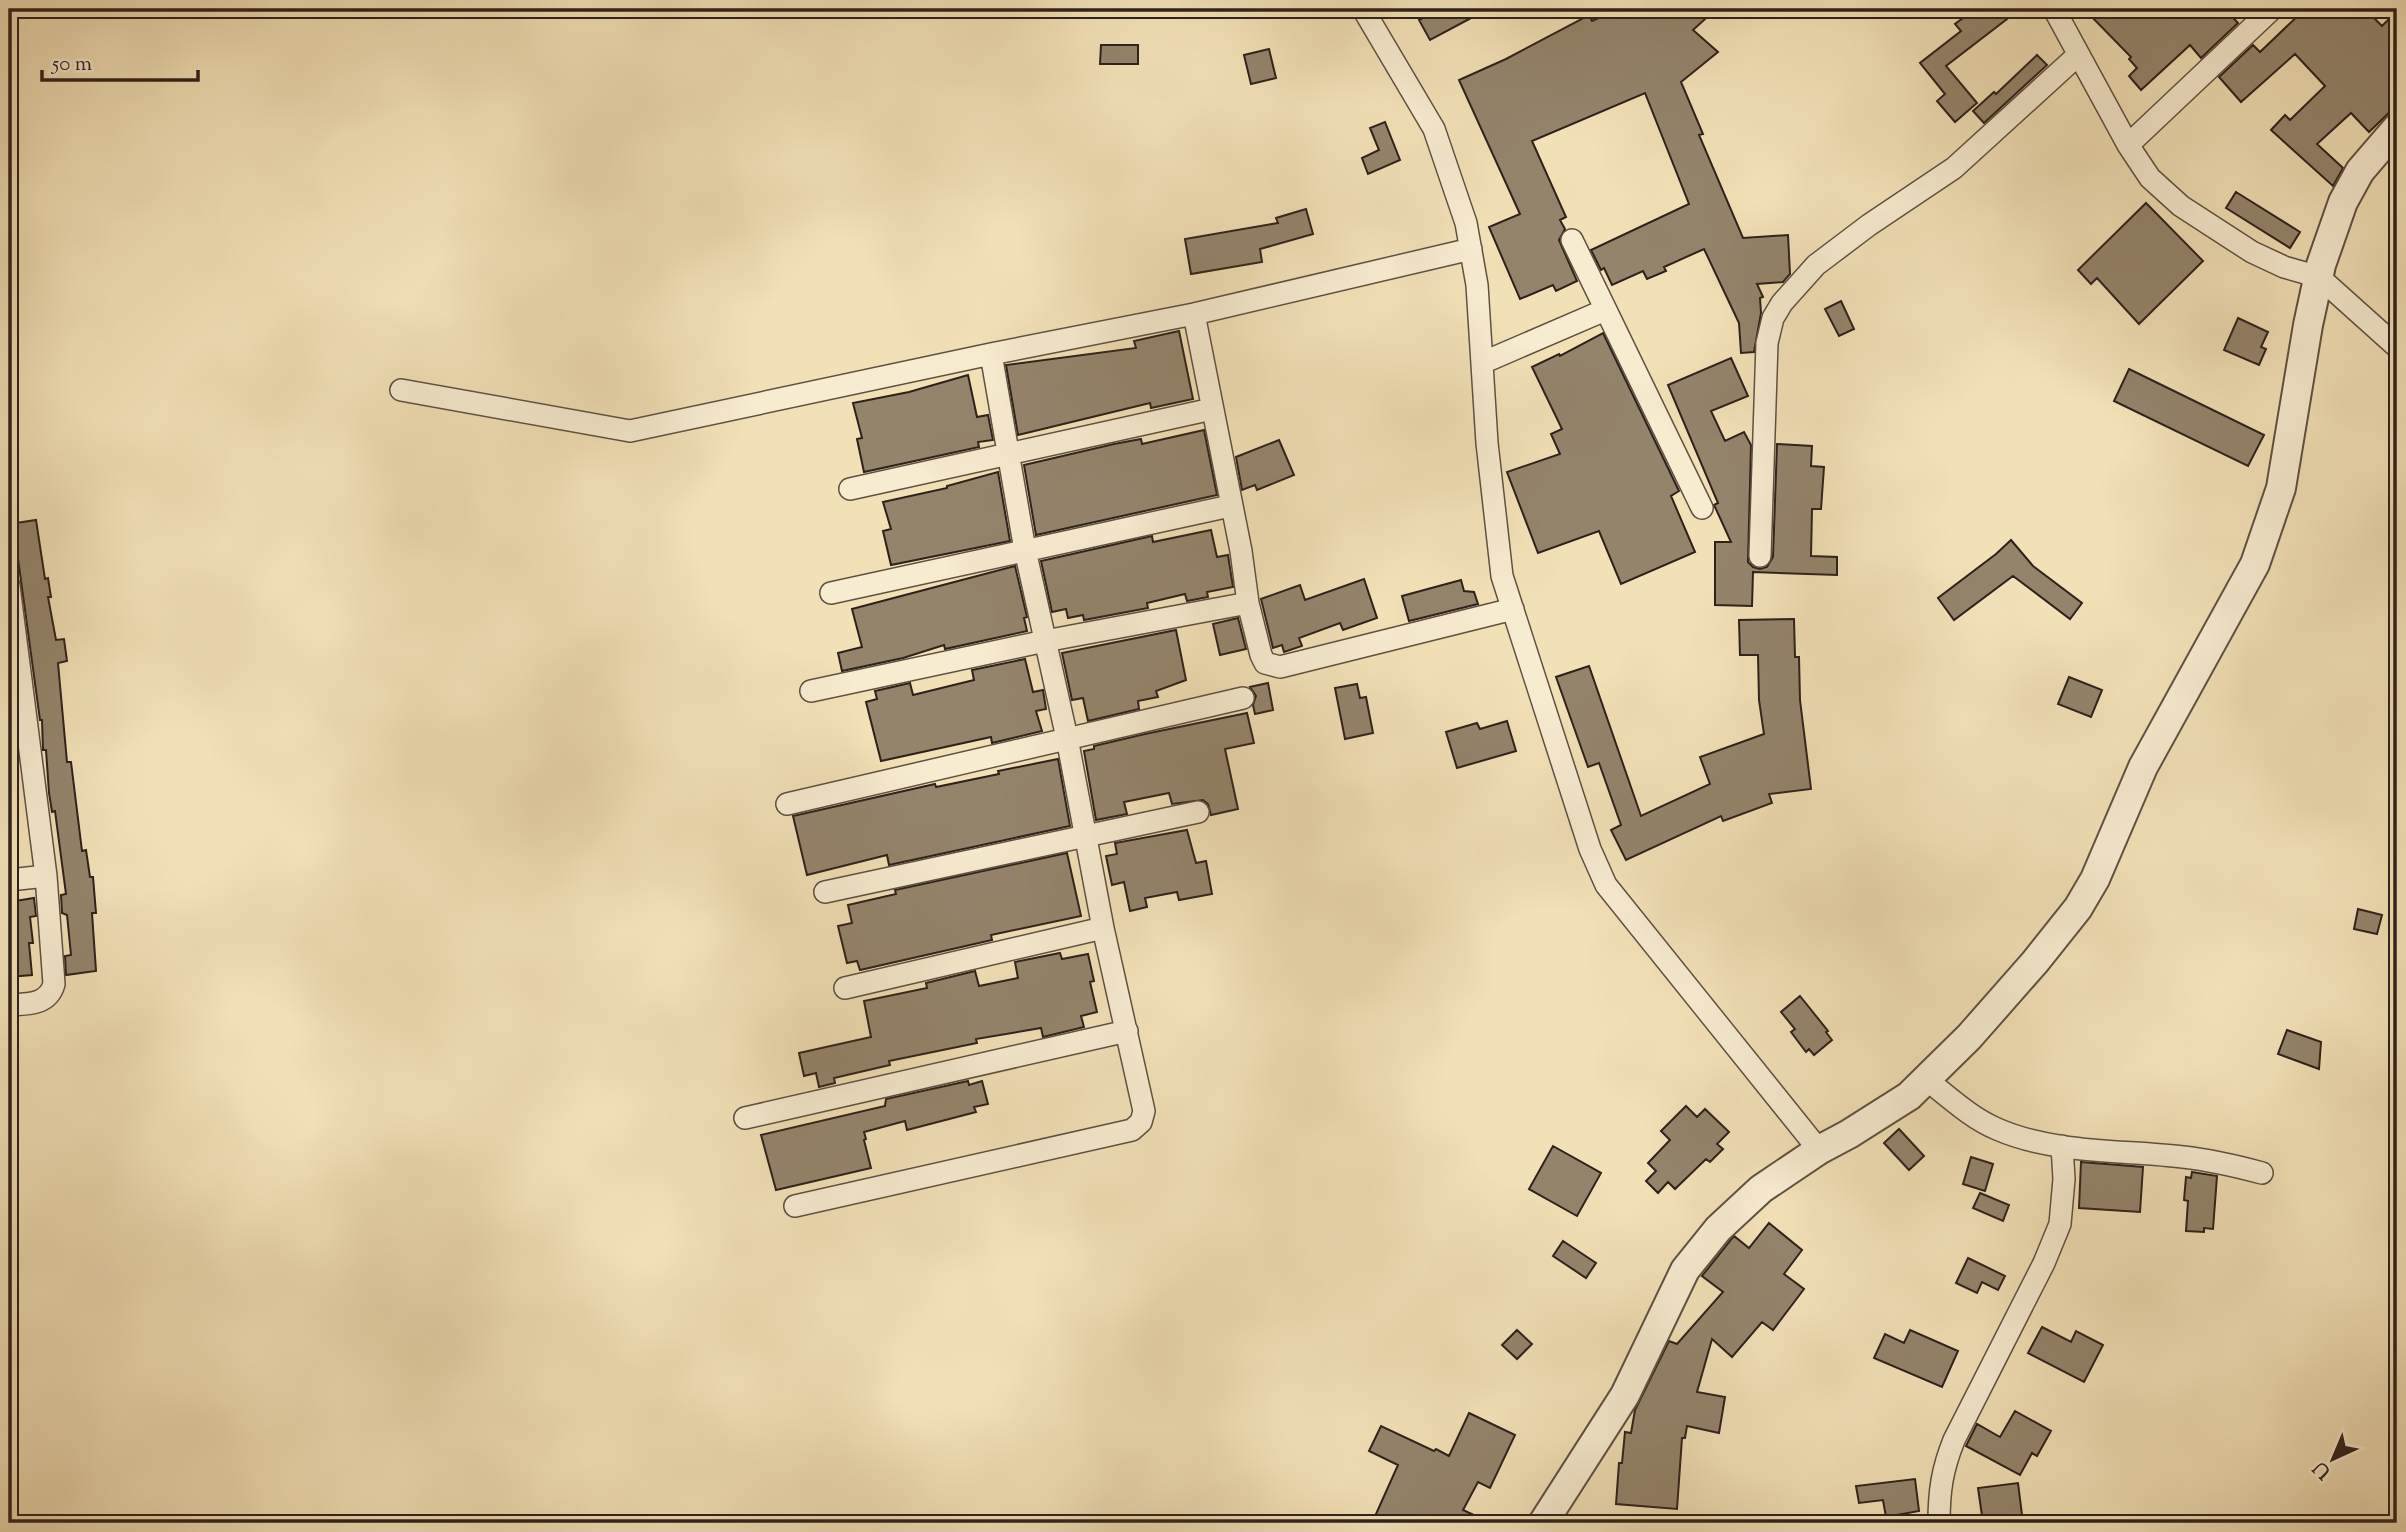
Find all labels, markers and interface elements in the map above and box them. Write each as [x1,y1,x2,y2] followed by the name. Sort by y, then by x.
[42,38,198,82] scale bar
[51,50,92,80] text: 50 m
[2298,1424,2368,1494] north arrow
[2308,1454,2338,1485] text: U

